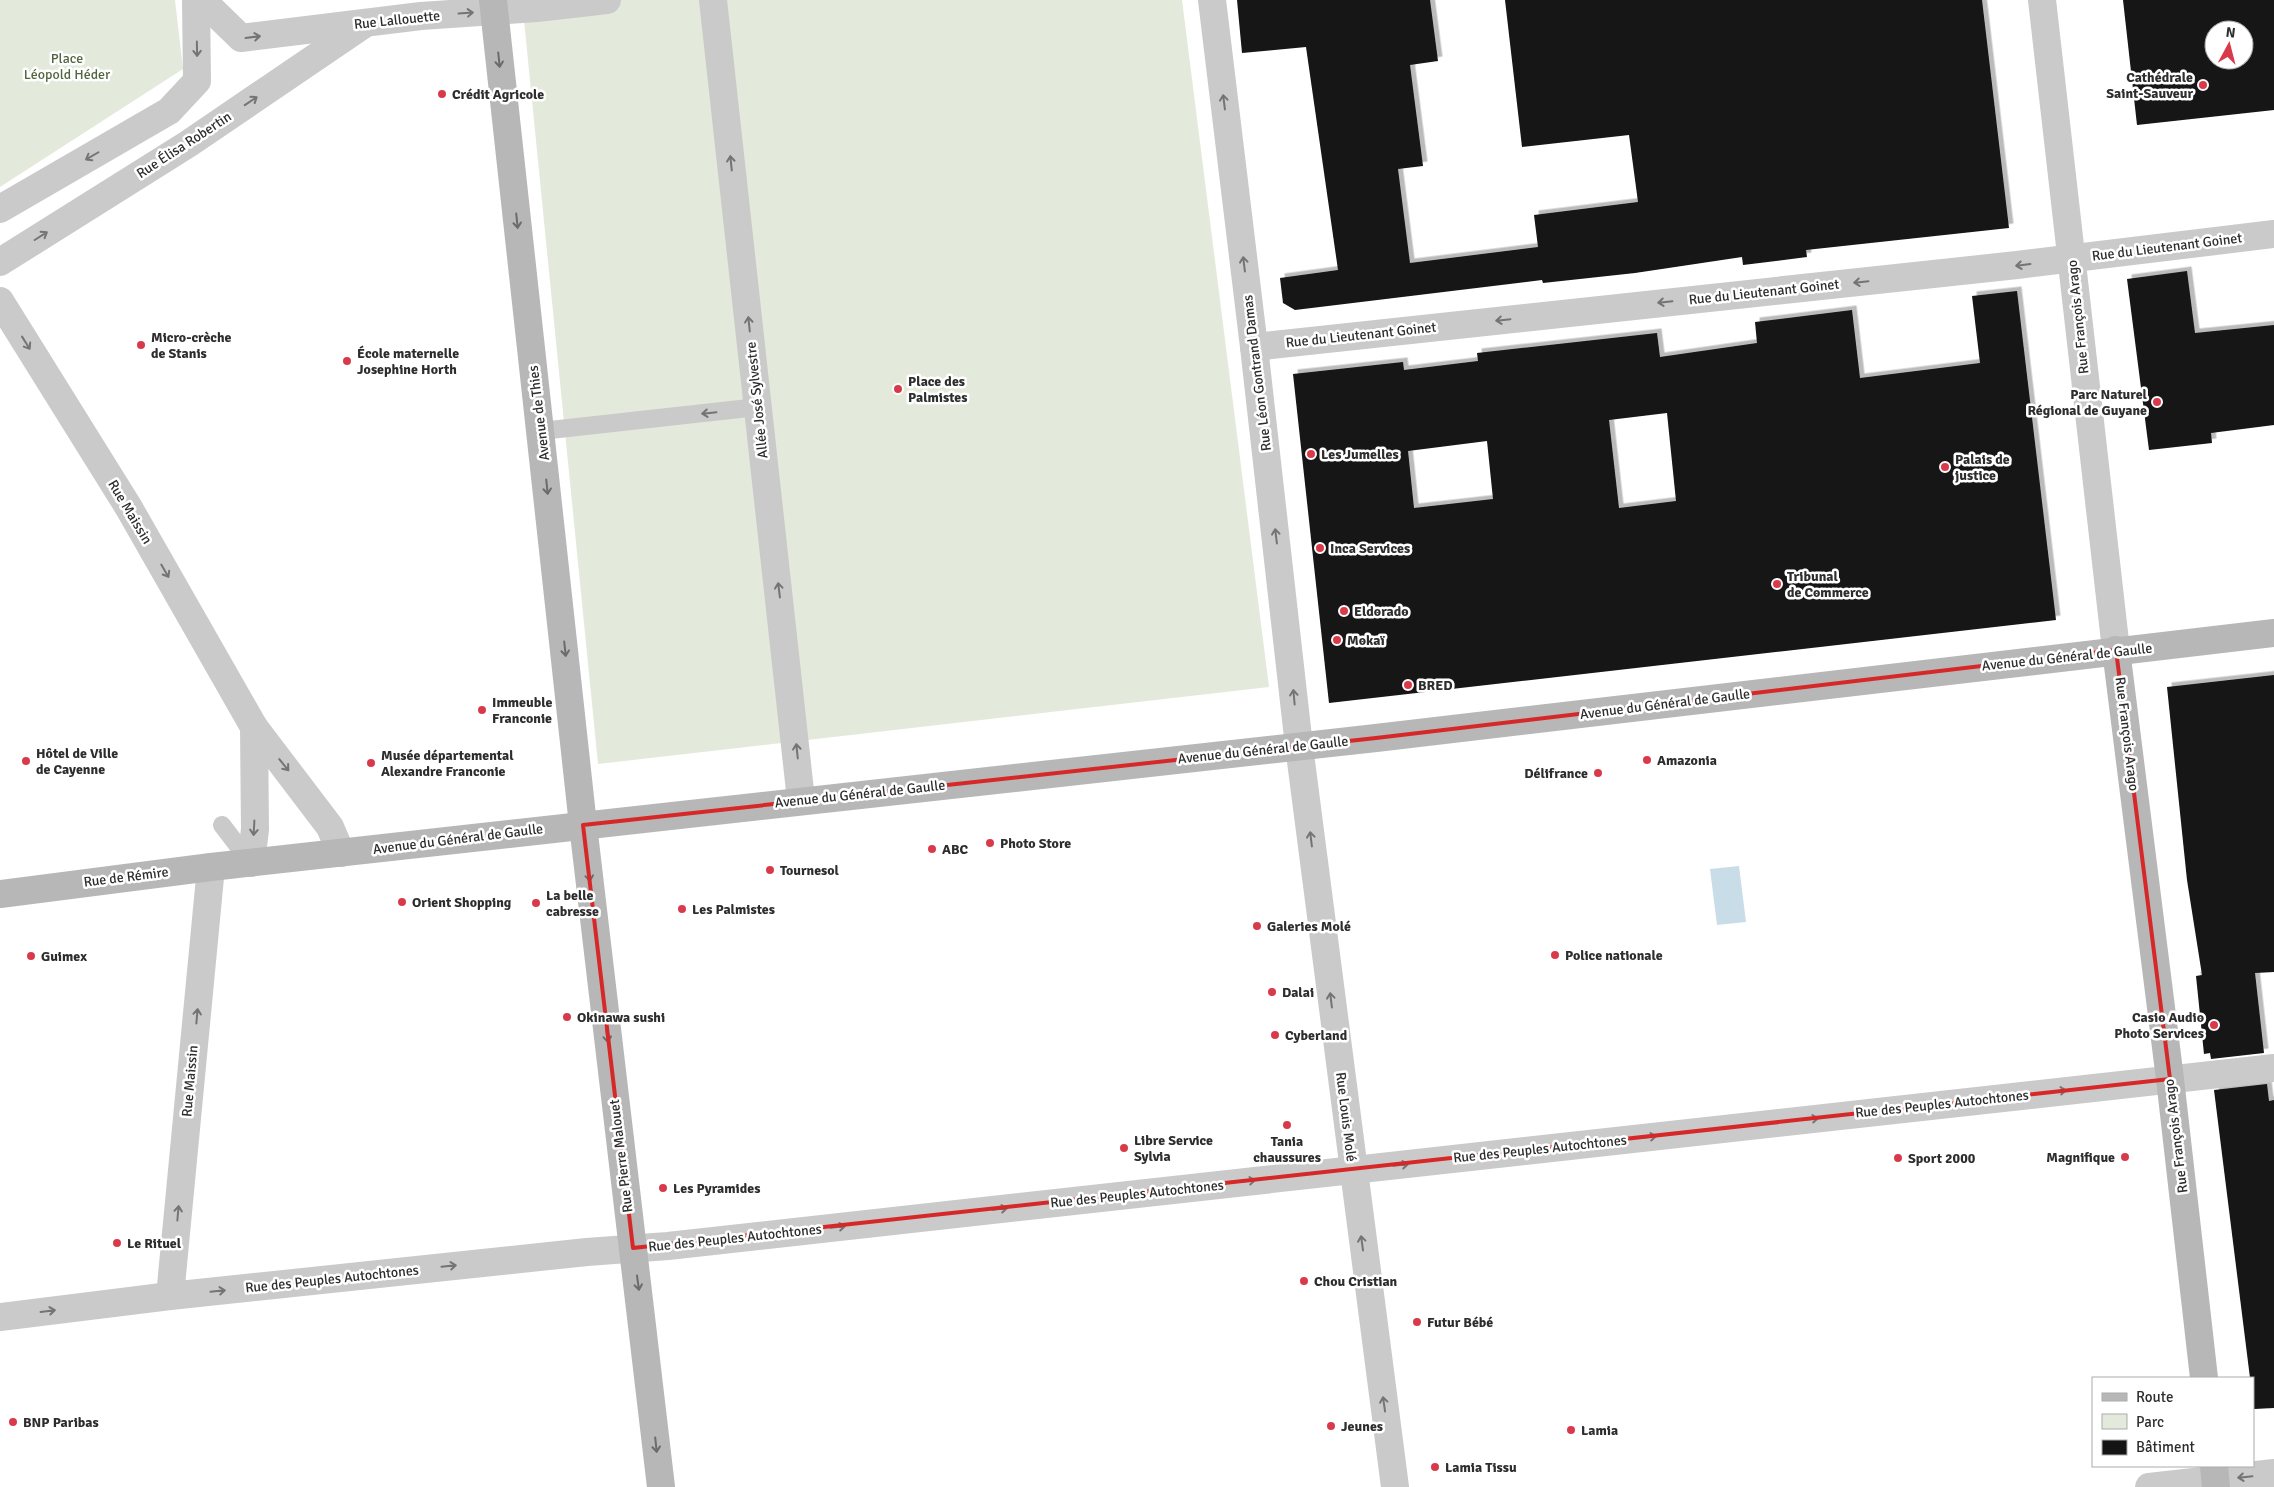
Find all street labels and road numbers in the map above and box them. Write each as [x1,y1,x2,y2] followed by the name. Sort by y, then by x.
[353,7,441,33] street label: Rue Lallouette
[133,108,235,182] street label: Rue Élisa Robertin
[2091,229,2243,265] street label: Rue du Lieutenant Goinet
[2064,259,2092,375] street label: Rue François Arago
[1688,276,1840,308] street label: Rue du Lieutenant Goinet
[1239,294,1275,452] street label: Rue Léon Gontrand Damas
[1285,319,1437,351] street label: Rue du Lieutenant Goinet
[742,341,772,459] street label: Allée José Sylvestre
[525,364,553,462] street label: Avenue de Thies
[104,477,156,547] street label: Rue Maissin
[1981,640,2153,674] street label: Avenue du Général de Gaulle
[2112,676,2142,792] street label: Rue François Arago
[1579,685,1751,723] street label: Avenue du Général de Gaulle
[1177,733,1349,767] street label: Avenue du Général de Gaulle
[774,777,946,811] street label: Avenue du Général de Gaulle
[372,820,544,858] street label: Avenue du Général de Gaulle
[83,863,169,891] street label: Rue de Rémire
[178,1045,202,1117] street label: Rue Maissin
[1332,1071,1360,1163] street label: Rue Louis Molé
[2161,1078,2191,1194] street label: Rue François Arago
[1854,1086,2030,1122] street label: Rue des Peuples Autochtones
[606,1098,636,1214] street label: Rue Pierre Malouet
[1452,1131,1628,1167] street label: Rue des Peuples Autochtones
[1049,1176,1225,1212] street label: Rue des Peuples Autochtones
[647,1220,823,1256] street label: Rue des Peuples Autochtones
[244,1261,420,1297] street label: Rue des Peuples Autochtones

